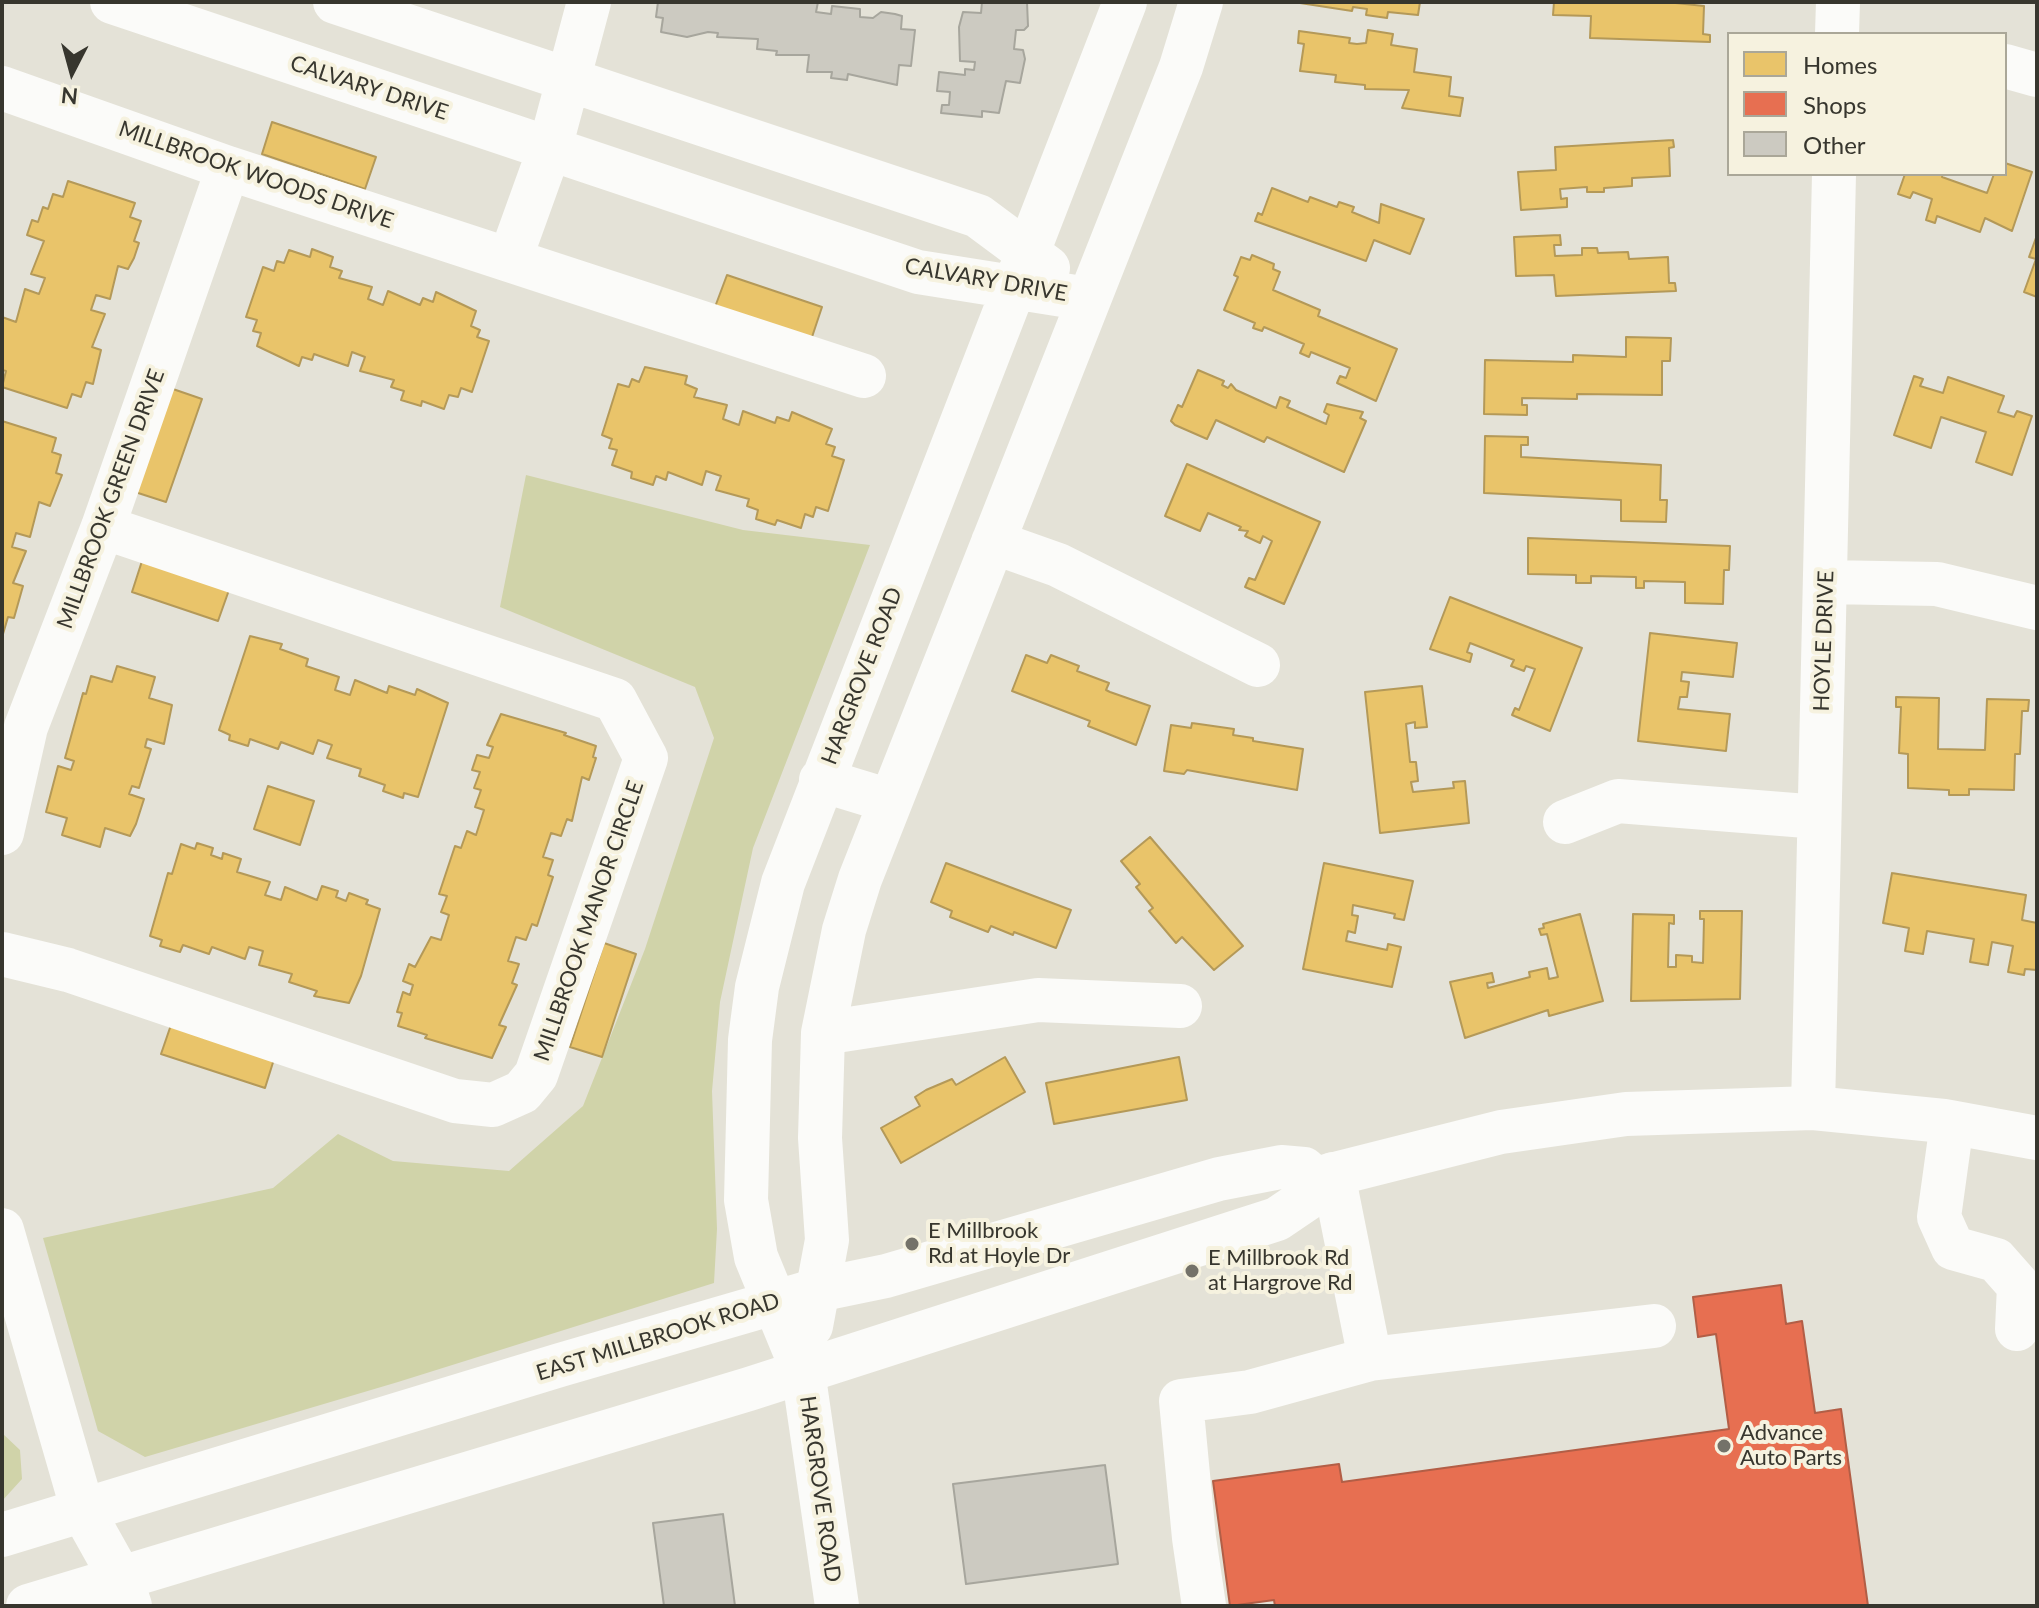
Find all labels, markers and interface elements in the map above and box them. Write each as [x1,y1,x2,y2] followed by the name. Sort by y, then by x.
[32,32,112,112] north arrow
[1727,32,2007,176] legend
[287,50,451,126] street label: CALVARY DRIVE
[1803,50,1877,79] text: Homes
[60,82,79,111] text: N
[1803,90,1867,119] text: Shops
[115,116,397,234] street label: MILLBROOK WOODS DRIVE
[1803,130,1866,159] text: Other
[903,253,1069,307] street label: CALVARY DRIVE
[52,366,170,632] street label: MILLBROOK GREEN DRIVE
[1808,570,1840,712] street label: HOYLE DRIVE
[816,584,908,768] street label: HARGROVE ROAD
[529,777,649,1065] street label: MILLBROOK MANOR CIRCLE
[928,1218,1070,1270] place label: E Millbrook Rd at Hoyle Dr
[903,1235,921,1253] marker: E Millbrook Rd at Hoyle Dr
[1208,1245,1352,1296] place label: E Millbrook Rd at Hargrove Rd
[1183,1262,1201,1280] marker: E Millbrook Rd at Hargrove Rd
[533,1287,783,1387] street label: EAST MILLBROOK ROAD
[794,1394,846,1584] street label: HARGROVE ROAD
[1740,1420,1842,1472] place label: Advance Auto Parts
[1715,1437,1733,1455] marker: Advance Auto Parts

